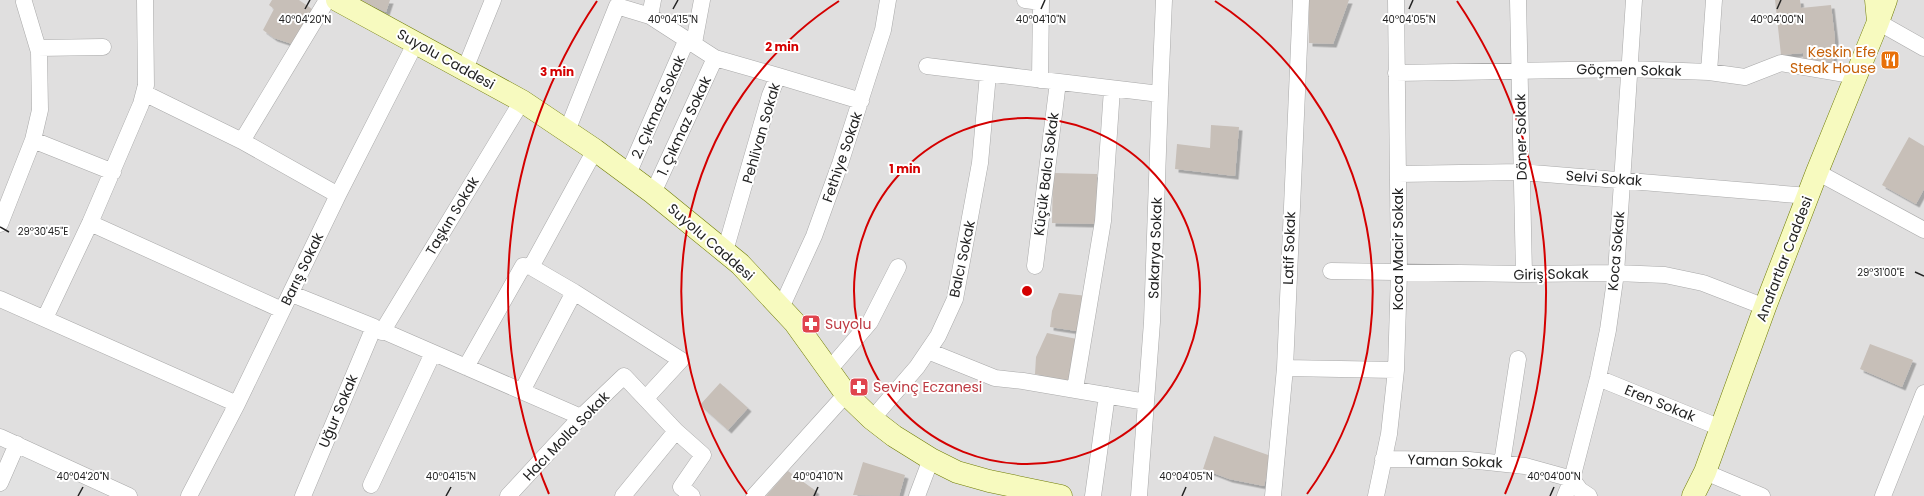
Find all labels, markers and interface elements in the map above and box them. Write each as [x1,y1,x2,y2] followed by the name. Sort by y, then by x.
[279,12,331,27] text: 40°04'20"N
[648,12,698,27] text: 40°04'15"N
[1016,12,1066,27] text: 40°04'10"N
[1382,12,1436,27] text: 40°04'05"N
[1750,12,1804,27] text: 40°04'00"N
[394,24,498,94] street label: Suyolu Caddesi
[765,38,799,55] text: 2 min
[1790,42,1876,78] place label: Keskin Efe Steak House
[1879,49,1901,71] restaurant icon: Keskin Efe Steak House
[626,51,690,162] street label: 2. Çıkmaz Sokak
[1576,59,1683,81] street label: Göçmen Sokak
[540,63,574,80] text: 3 min
[652,72,716,179] street label: 1. Çıkmaz Sokak
[737,80,785,186] street label: Pehlivan Sokak
[1510,93,1532,180] street label: Döner Sokak
[817,108,867,205] street label: Fethiye Sokak
[1029,110,1064,237] street label: Küçük Balcı Sokak
[889,160,921,177] text: 1 min
[1565,165,1644,191] street label: Selvi Sokak
[421,172,484,259] street label: Taşkın Sokak
[1388,187,1408,310] street label: Koca Macir Sokak
[1751,193,1817,325] street label: Anafartlar Caddesi
[1143,196,1167,299] street label: Sakarya Sokak
[663,199,759,285] street label: Suyolu Caddesi
[1603,209,1630,292] street label: Koca Sokak
[1278,210,1300,285] street label: Latif Sokak
[944,218,980,299] street label: Balcı Sokak
[18,224,68,239] text: 29°30'45"E
[276,228,329,309] street label: Barış Sokak
[1513,263,1590,285] street label: Giriş Sokak
[1857,265,1905,280] text: 29°31'00"E
[1020,284,1034,298] centre of rings
[800,313,822,335] pharmacy icon: Suyolu
[825,314,871,334] place label: Suyolu
[314,371,363,451] street label: Uğur Sokak
[848,376,870,398] pharmacy icon: Sevinç Eczanesi
[873,377,982,397] place label: Sevinç Eczanesi
[1622,380,1699,427] street label: Eren Sokak
[518,386,614,485] street label: Hacı Molla Sokak
[1407,449,1504,473] street label: Yaman Sokak
[57,469,109,484] text: 40°04'20"N
[426,469,476,484] text: 40°04'15"N
[793,469,843,484] text: 40°04'10"N
[1159,469,1213,484] text: 40°04'05"N
[1527,469,1581,484] text: 40°04'00"N

